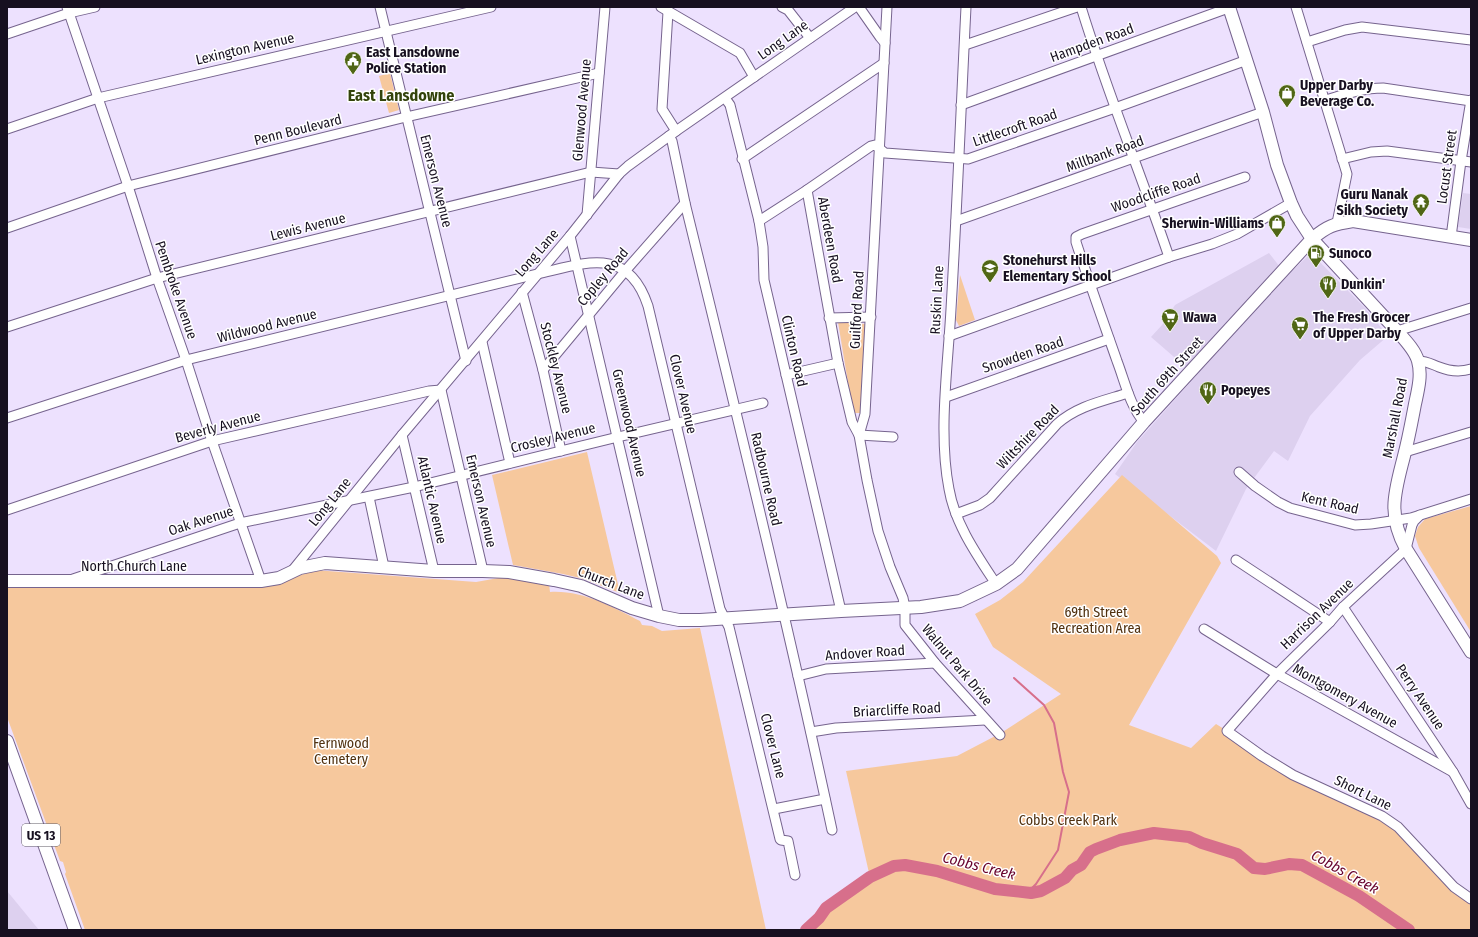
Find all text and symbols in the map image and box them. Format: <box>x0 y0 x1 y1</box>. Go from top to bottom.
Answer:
street label: Long Lane <box>754 16 812 64</box>
street label: Hampden Road <box>1048 20 1136 66</box>
street label: Lexington Avenue <box>194 29 296 69</box>
place label: East Lansdowne Police Station <box>366 44 459 77</box>
public building icon: East Lansdowne Police Station <box>343 50 363 75</box>
street label: Glenwood Avenue <box>569 58 595 162</box>
place label: Upper Darby Beverage Co. <box>1300 77 1374 110</box>
shop icon: Upper Darby Beverage Co. <box>1277 83 1297 108</box>
district label: East Lansdowne <box>348 86 454 105</box>
street label: Littlecroft Road <box>970 106 1060 150</box>
street label: Penn Boulevard <box>252 111 344 149</box>
street label: Locust Street <box>1433 128 1461 205</box>
street label: Millbank Road <box>1064 132 1146 176</box>
street label: Emerson Avenue <box>416 133 456 229</box>
street label: Woodcliffe Road <box>1109 170 1203 216</box>
place label: Guru Nanak Sikh Society <box>1337 186 1409 219</box>
temple icon: Guru Nanak Sikh Society <box>1411 192 1431 217</box>
street label: Aberdeen Road <box>814 196 846 284</box>
street label: Lewis Avenue <box>269 209 347 245</box>
shop icon: Sherwin-Williams <box>1267 213 1287 238</box>
place label: Sherwin-Williams <box>1162 215 1264 232</box>
street label: Long Lane <box>512 226 562 280</box>
street label: Pembroke Avenue <box>151 239 201 341</box>
fuel station icon: Sunoco <box>1306 243 1326 268</box>
street label: Copley Road <box>574 244 632 310</box>
place label: Sunoco <box>1329 245 1372 262</box>
place label: Stonehurst Hills Elementary School <box>1003 252 1112 285</box>
school or university icon: Stonehurst Hills Elementary School <box>980 258 1000 283</box>
street label: Ruskin Lane <box>927 265 947 335</box>
street label: Guilford Road <box>846 270 868 350</box>
restaurant icon: Dunkin' <box>1318 274 1338 299</box>
place label: Dunkin' <box>1341 276 1385 293</box>
street label: Wildwood Avenue <box>216 305 319 347</box>
supermarket icon: Wawa <box>1160 307 1180 332</box>
place label: Wawa <box>1183 309 1217 326</box>
place label: The Fresh Grocer of Upper Darby <box>1313 309 1410 342</box>
street label: Clinton Road <box>778 314 810 388</box>
supermarket icon: The Fresh Grocer of Upper Darby <box>1290 315 1310 340</box>
street label: Stockley Avenue <box>536 321 576 415</box>
street label: Snowden Road <box>980 333 1066 377</box>
street label: South 69th Street <box>1127 333 1207 419</box>
street label: Clover Avenue <box>666 353 700 436</box>
street label: Greenwood Avenue <box>608 367 650 479</box>
street label: Marshall Road <box>1379 376 1411 460</box>
restaurant icon: Popeyes <box>1198 380 1218 405</box>
place label: Popeyes <box>1221 382 1270 399</box>
street label: Wiltshire Road <box>993 401 1063 473</box>
street label: Beverly Avenue <box>173 407 263 447</box>
street label: Crosley Avenue <box>509 419 597 457</box>
street label: Radbourne Road <box>747 431 785 527</box>
street label: Emerson Avenue <box>462 453 500 549</box>
street label: Atlantic Avenue <box>414 455 450 545</box>
street label: Long Lane <box>305 474 355 530</box>
street label: Kent Road <box>1300 488 1360 518</box>
street label: Oak Avenue <box>166 502 236 539</box>
street label: North Church Lane <box>81 558 187 575</box>
street label: Church Lane <box>575 563 647 604</box>
street label: Harrison Avenue <box>1277 575 1357 653</box>
park label: 69th Street Recreation Area <box>1051 604 1141 637</box>
street label: Walnut Park Drive <box>918 621 996 709</box>
street label: Andover Road <box>825 642 905 664</box>
street label: Montgomery Avenue <box>1290 660 1400 732</box>
street label: Perry Avenue <box>1392 661 1448 733</box>
street label: Briarcliffe Road <box>852 699 942 721</box>
street label: Clover Lane <box>757 712 789 780</box>
park label: Fernwood Cemetery <box>313 735 369 768</box>
street label: Short Lane <box>1332 772 1395 814</box>
park label: Cobbs Creek Park <box>1019 812 1118 829</box>
road number: US 13 <box>22 824 60 846</box>
water label: Cobbs Creek <box>1308 846 1382 898</box>
water label: Cobbs Creek <box>941 848 1018 884</box>

